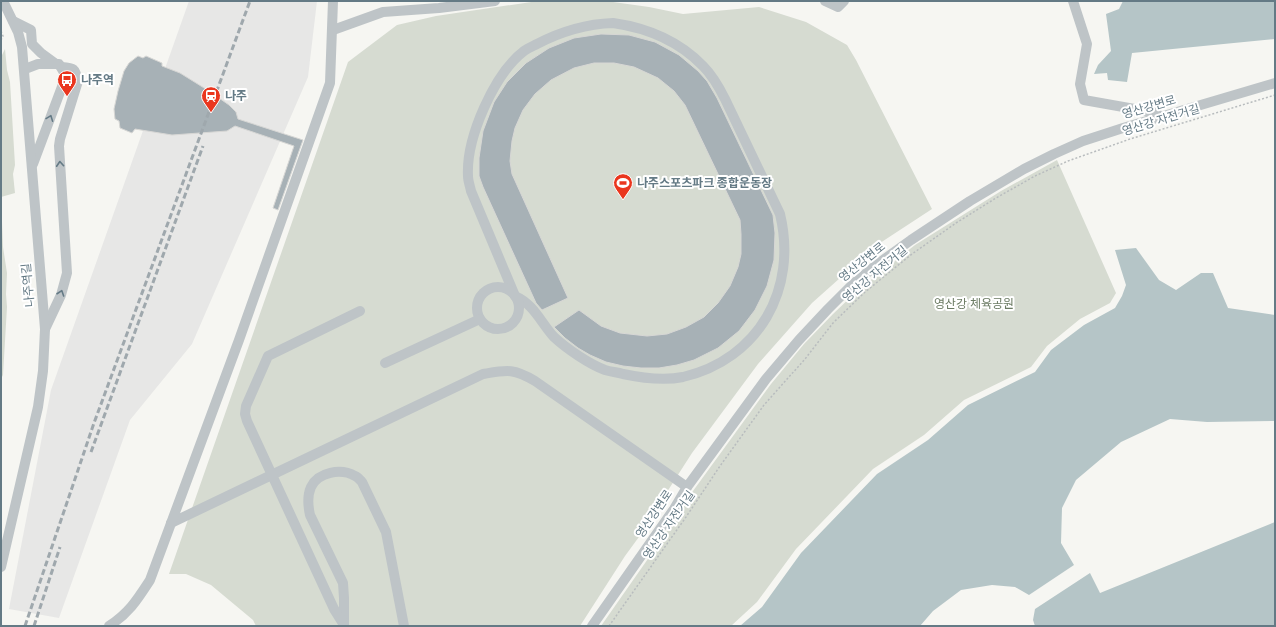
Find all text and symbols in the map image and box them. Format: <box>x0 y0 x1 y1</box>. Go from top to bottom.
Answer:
bus stop icon: 나주역 <box>56 69 78 97</box>
place label: 나주역 <box>81 73 114 87</box>
station icon: 나주 <box>200 85 222 113</box>
place label: 나주 <box>225 89 247 103</box>
street label: 영산강변로 <box>1121 93 1177 121</box>
street label: 영산강 자전거길 <box>1121 102 1201 138</box>
one-way arrow <box>46 115 54 122</box>
one-way arrow <box>55 161 64 167</box>
sports icon: 나주스포츠파크 종합운동장 <box>612 172 634 200</box>
place label: 나주스포츠파크 종합운동장 <box>637 176 772 190</box>
street label: 영산강변로 <box>836 239 888 285</box>
street label: 영산강 자전거길 <box>840 243 910 305</box>
street label: 나주역길 <box>19 262 37 308</box>
one-way arrow <box>56 290 64 297</box>
park label: 영산강 체육공원 <box>934 297 1014 311</box>
street label: 영산강변로 <box>633 487 675 541</box>
street label: 영산강 자전거길 <box>640 488 698 562</box>

